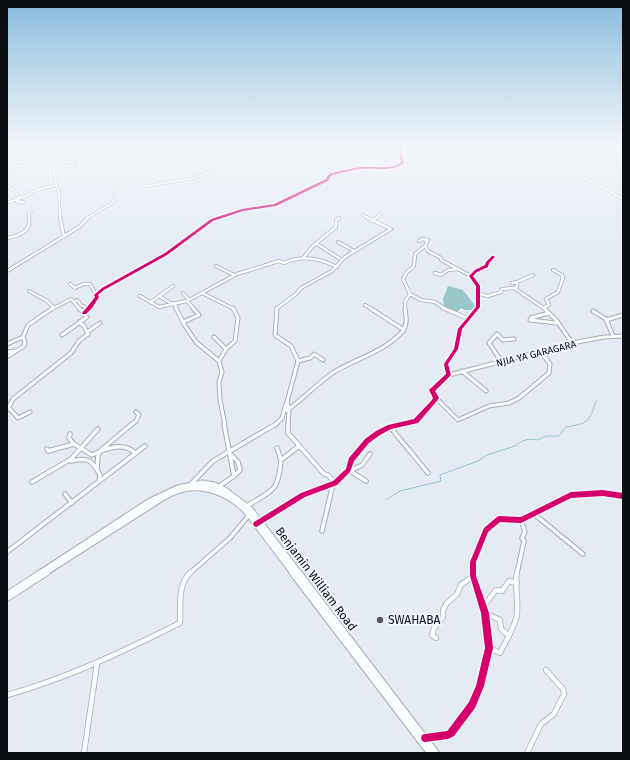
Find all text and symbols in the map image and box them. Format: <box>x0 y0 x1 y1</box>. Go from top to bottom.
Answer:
street label: NJIA YA GARAGARA <box>495 338 578 370</box>
street label: Benjamin William Road <box>272 524 360 634</box>
place label: SWAHABA <box>388 613 440 627</box>
marker: SWAHABA <box>375 615 385 625</box>

